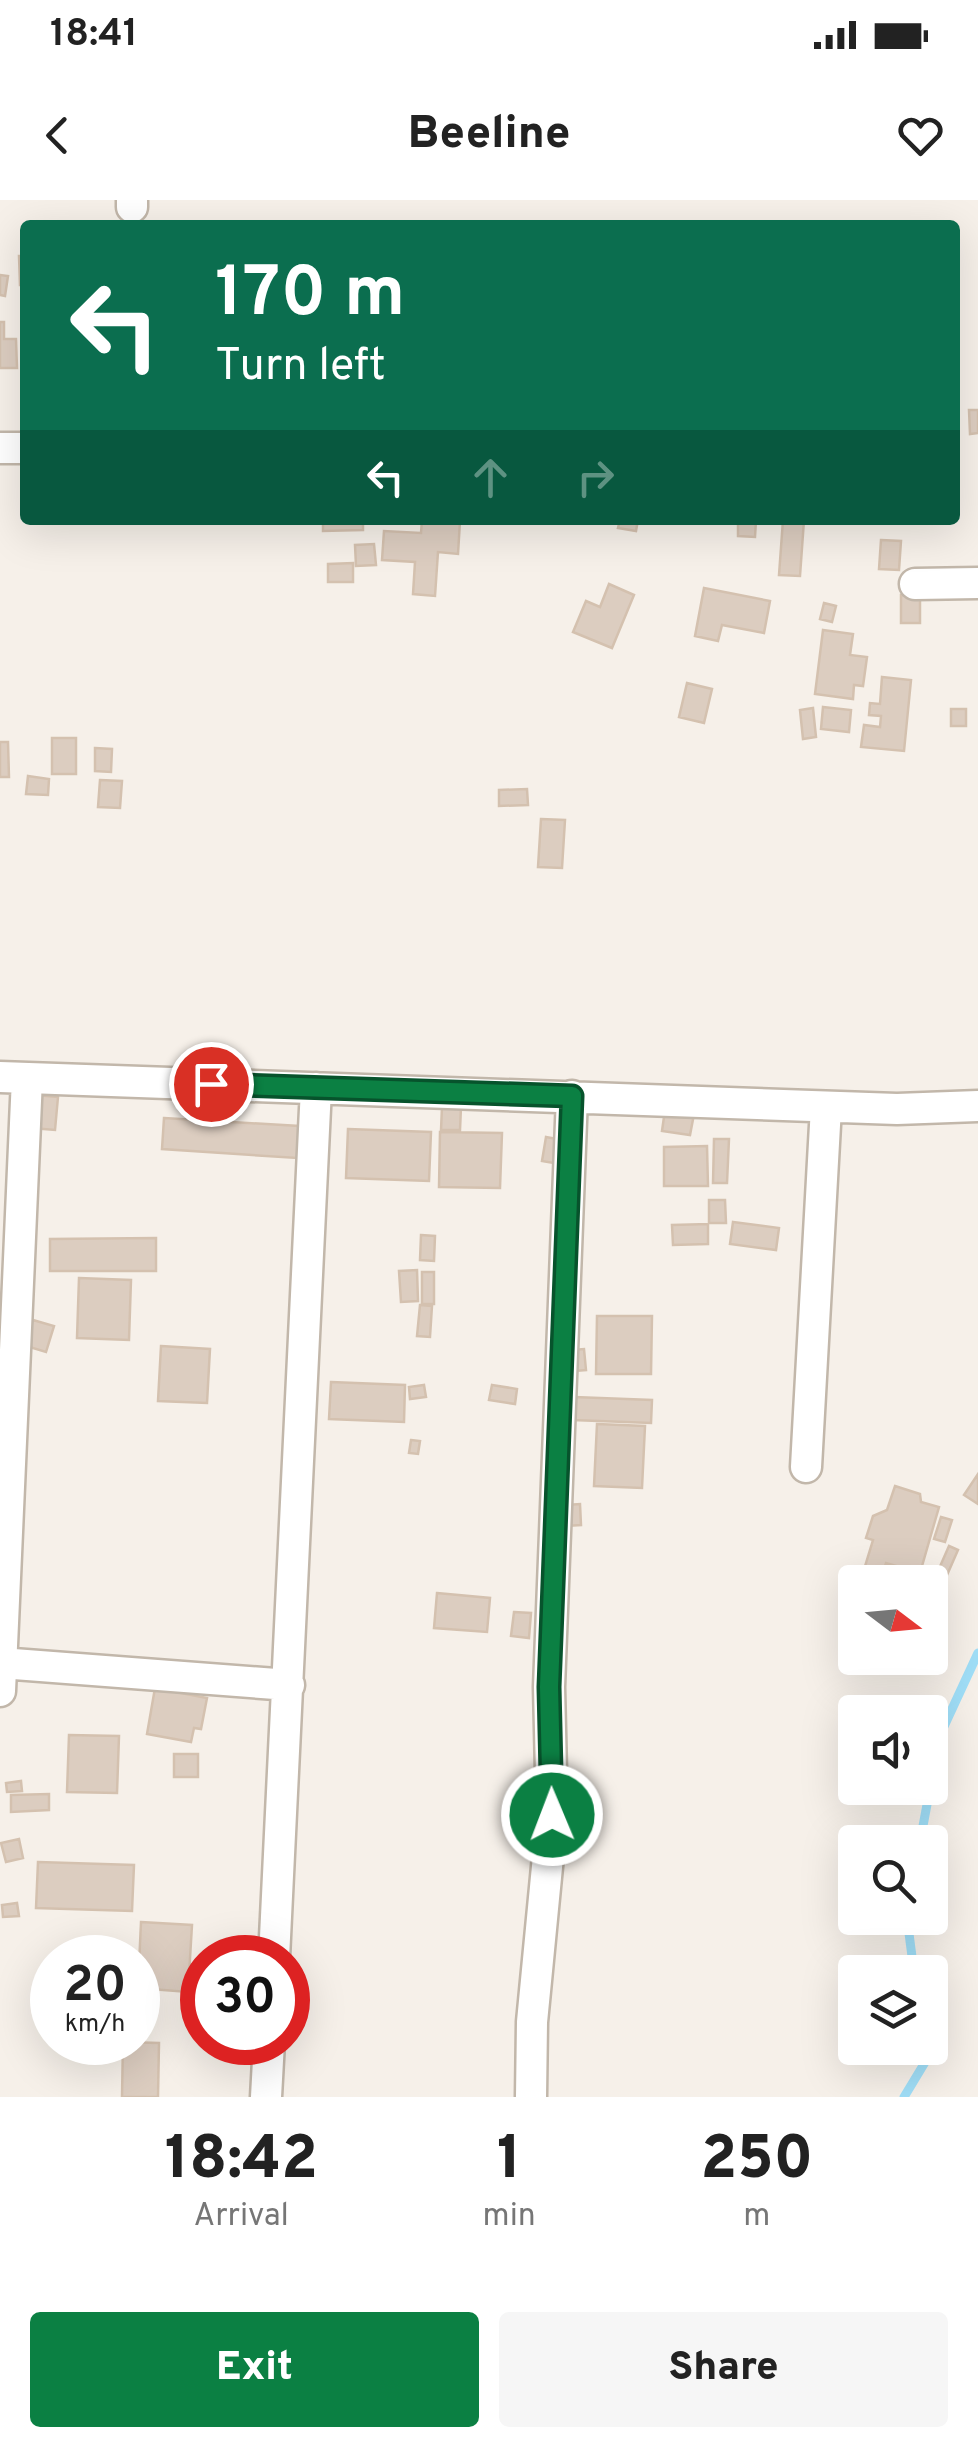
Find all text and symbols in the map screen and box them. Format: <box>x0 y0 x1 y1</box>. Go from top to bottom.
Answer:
text: 18:41 <box>50 11 138 60</box>
text: Beeline <box>408 107 570 164</box>
icon: back <box>30 108 85 163</box>
icon: heart <box>893 108 948 163</box>
text: 170 m <box>215 252 405 341</box>
icon: left <box>50 260 180 390</box>
text: Turn left <box>215 339 386 396</box>
icon: left <box>358 450 413 505</box>
icon: ahead <box>463 450 518 505</box>
icon: right <box>568 450 623 505</box>
pin <box>169 1042 254 1127</box>
icon: arrive <box>184 1057 239 1112</box>
north arrow <box>838 1565 948 1675</box>
map controls <box>838 1565 948 2065</box>
button: sound <box>838 1695 948 1805</box>
position arrow <box>500 1763 604 1867</box>
button: search <box>838 1825 948 1935</box>
speed limit sign: 30 <box>180 1935 310 2065</box>
button: layers <box>838 1955 948 2065</box>
text: 20 <box>63 1956 127 2019</box>
text: km/h <box>65 2009 125 2041</box>
text: 18:42 <box>165 2124 318 2200</box>
text: 1 <box>497 2124 521 2200</box>
text: 250 <box>701 2124 813 2200</box>
text: Arrival <box>194 2197 289 2237</box>
text: min <box>483 2197 536 2237</box>
text: m <box>743 2197 770 2237</box>
button: Exit <box>30 2312 479 2427</box>
button: Share <box>499 2312 948 2427</box>

